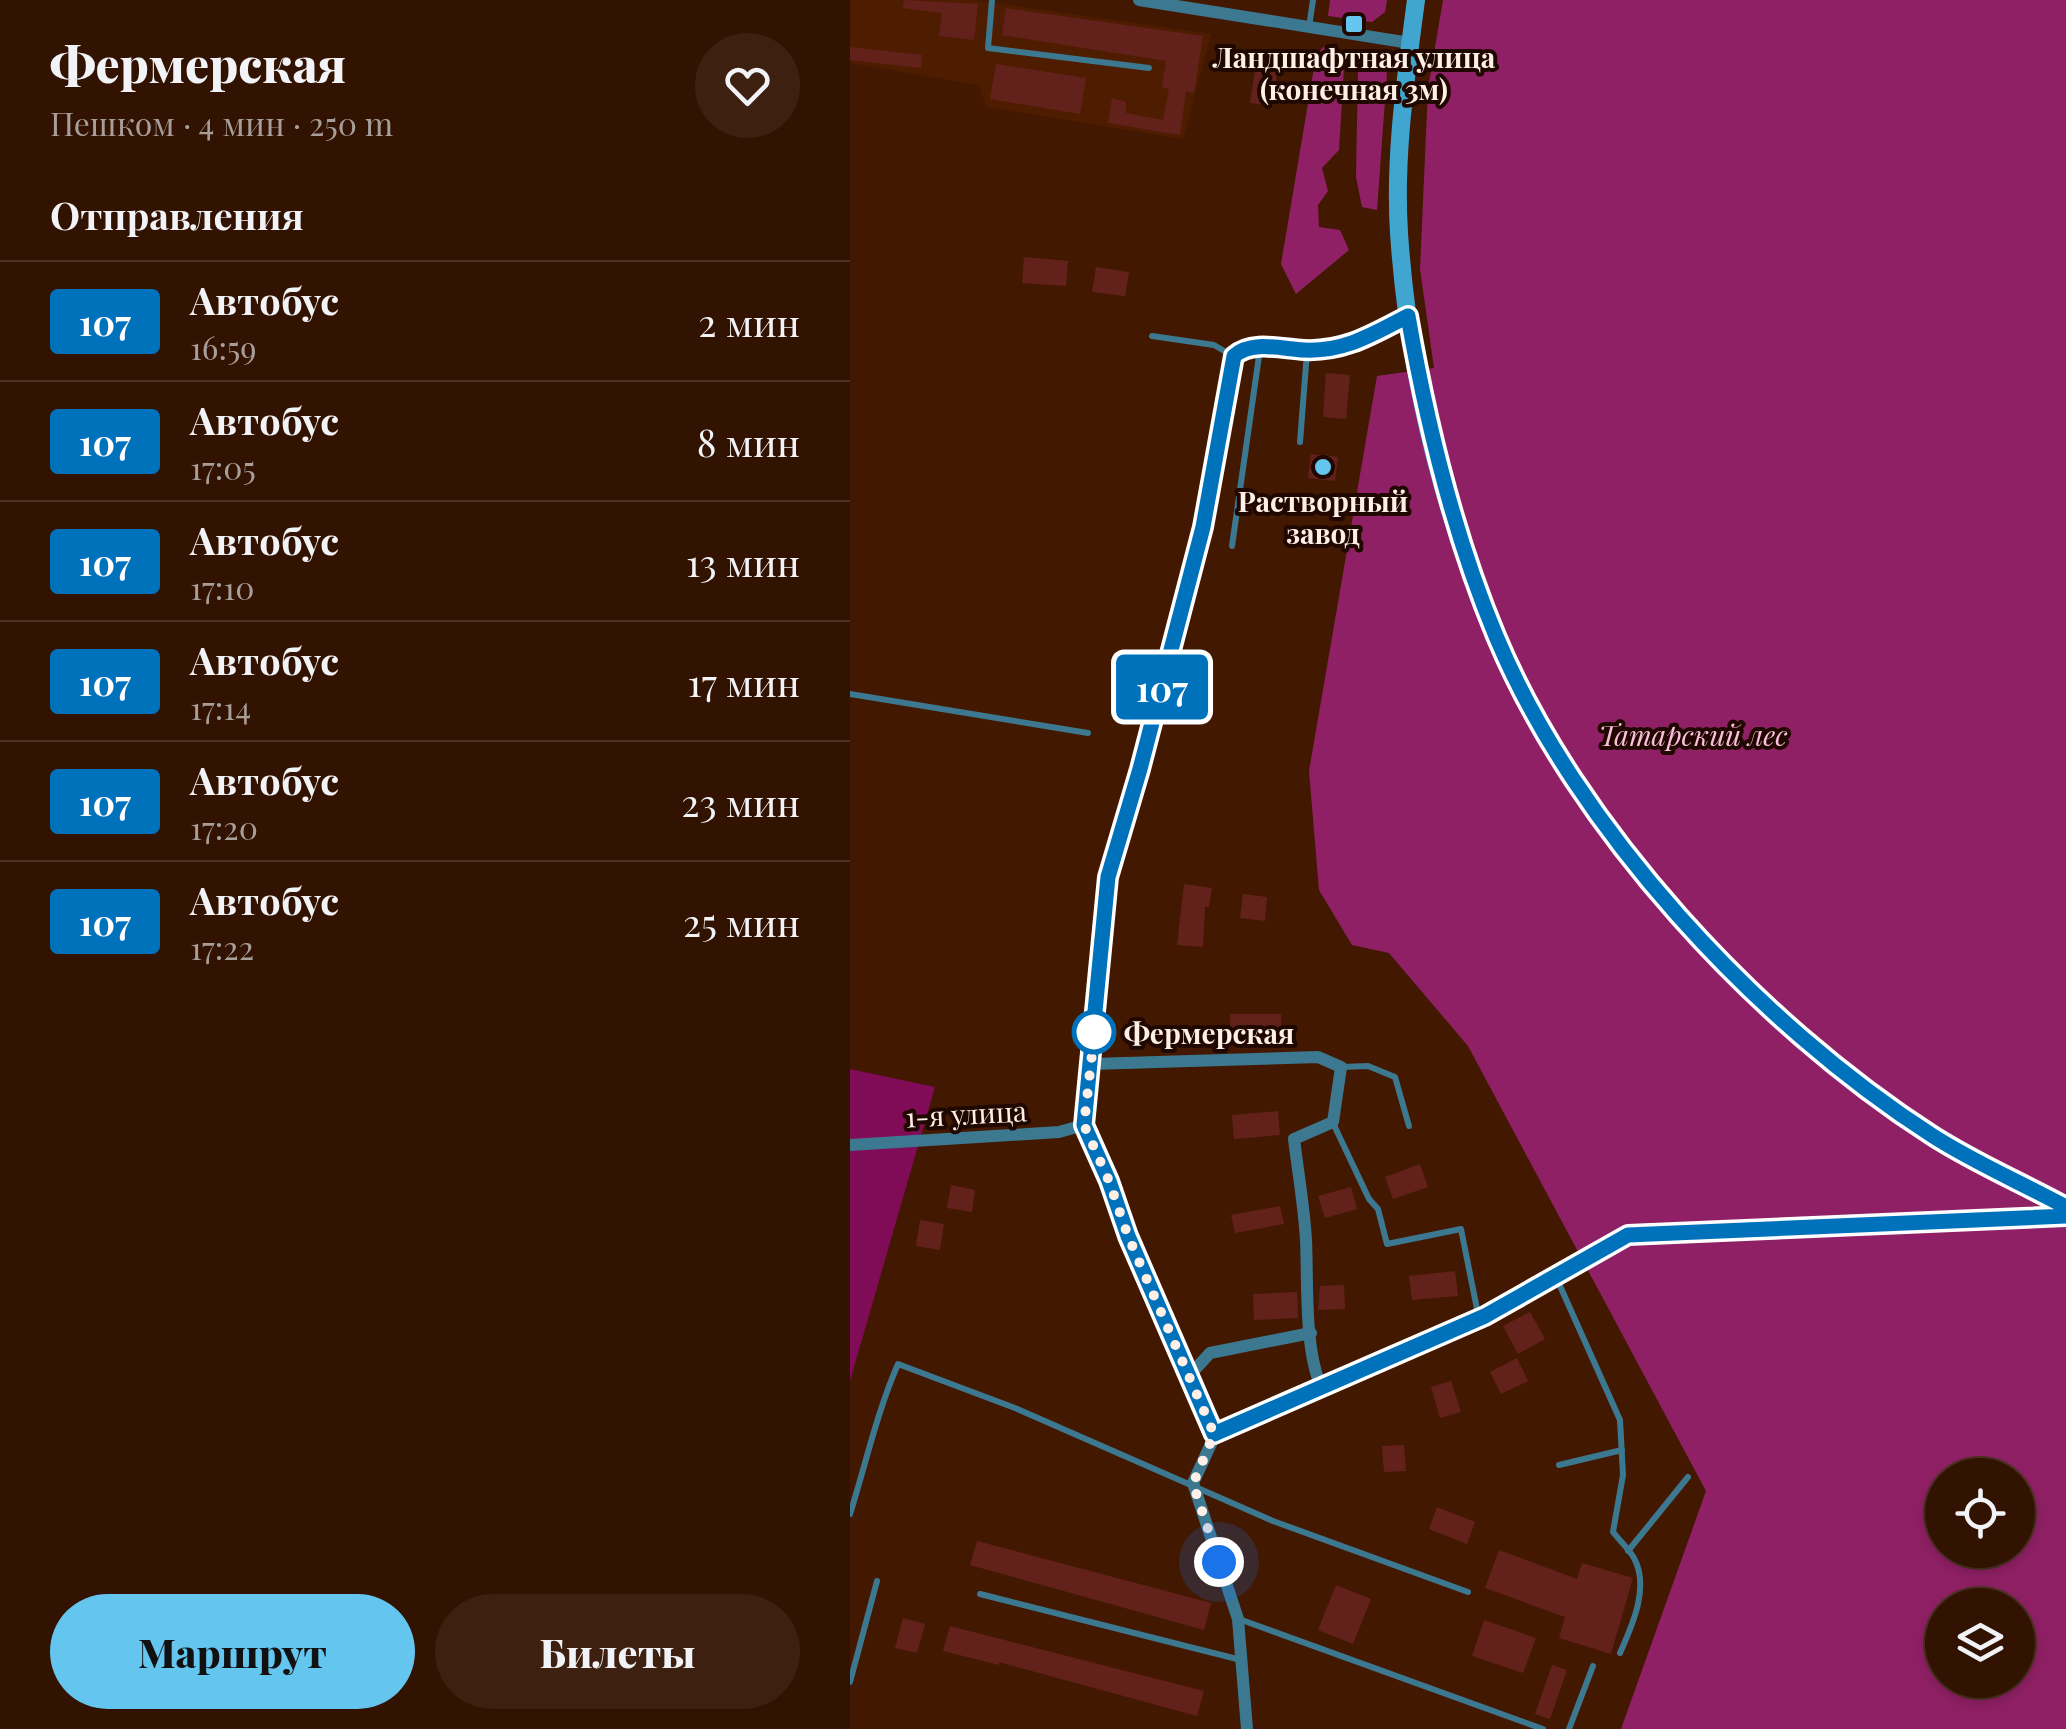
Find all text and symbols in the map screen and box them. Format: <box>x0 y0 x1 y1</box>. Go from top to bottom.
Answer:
marker: Ландшафтная улица (конечная 3м) <box>1343 13 1365 35</box>
text: Фермерская <box>50 31 346 95</box>
button: heart <box>695 33 800 138</box>
place label: Ландшафтная улица (конечная 3м) <box>1212 38 1496 107</box>
text: Пешком · 4 мин · 250 m <box>50 101 393 144</box>
text: Отправления <box>50 189 304 240</box>
text: Автобус <box>190 274 339 325</box>
text: 2 мин <box>698 296 800 347</box>
text: 107 <box>79 298 131 345</box>
text: 16:59 <box>190 325 256 368</box>
text: Автобус <box>190 394 339 445</box>
text: 8 мин <box>697 416 800 467</box>
text: 107 <box>79 418 131 465</box>
text: 17:05 <box>190 445 256 488</box>
marker: Растворный завод <box>1312 456 1334 478</box>
place label: Растворный завод <box>1238 482 1408 551</box>
text: Автобус <box>190 514 339 565</box>
text: 13 мин <box>686 536 800 587</box>
text: 107 <box>79 538 131 585</box>
text: 17:10 <box>190 565 254 608</box>
text: Автобус <box>190 634 339 685</box>
line badge: 107 <box>1104 654 1220 720</box>
text: 17 мин <box>687 656 800 707</box>
text: 107 <box>79 658 131 705</box>
text: 107 <box>1136 664 1188 711</box>
text: 17:14 <box>190 685 251 728</box>
park label: Татарский лес <box>1599 716 1787 753</box>
text: Автобус <box>190 754 339 805</box>
text: 23 мин <box>681 776 800 827</box>
text: 107 <box>79 778 131 825</box>
text: 17:20 <box>190 805 258 848</box>
text: Автобус <box>190 874 339 925</box>
text: 25 мин <box>683 896 800 947</box>
text: 107 <box>79 898 131 945</box>
text: 17:22 <box>190 925 254 968</box>
marker: Фермерская <box>1073 1011 1115 1053</box>
place label: Фермерская <box>1124 1014 1294 1051</box>
street label: 1-я улица <box>904 1091 1028 1135</box>
map controls <box>1925 1458 2035 1698</box>
button: locate <box>1925 1458 2035 1568</box>
your location <box>1194 1537 1244 1587</box>
button: layers <box>1925 1588 2035 1698</box>
button: Маршрут <box>50 1594 415 1709</box>
button: Билеты <box>435 1594 800 1709</box>

